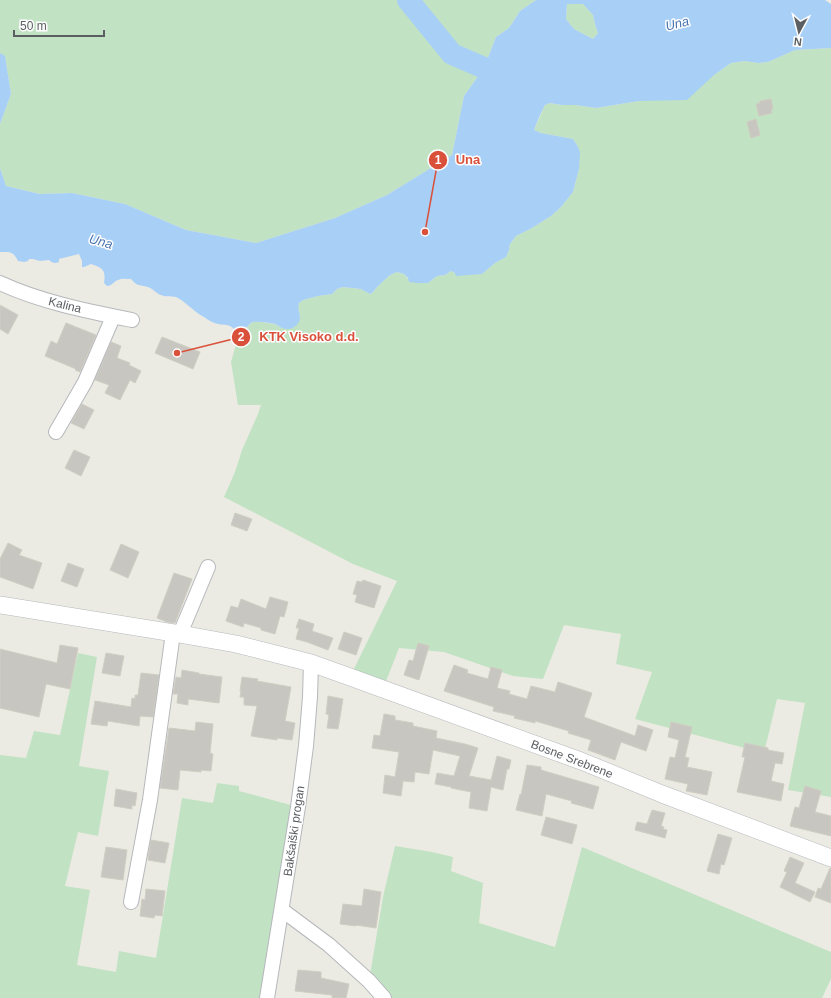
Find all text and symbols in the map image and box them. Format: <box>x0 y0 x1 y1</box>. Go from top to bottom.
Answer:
scale bar <box>14 12 104 38</box>
north arrow <box>779 12 819 52</box>
water label: Una <box>664 13 691 34</box>
text: 50 m <box>20 19 47 33</box>
text: N <box>793 35 802 48</box>
callout: Una <box>428 147 488 172</box>
text: Una <box>456 152 481 167</box>
text: 1 <box>435 153 442 167</box>
water label: Una <box>87 231 114 252</box>
street label: Kalina <box>47 294 83 316</box>
callout: KTK Visoko d.d. <box>231 324 367 349</box>
text: KTK Visoko d.d. <box>259 329 359 344</box>
text: 2 <box>238 330 245 344</box>
street label: Bosne Srebrene <box>529 737 615 781</box>
street label: Bakšaiški progan <box>281 785 307 877</box>

